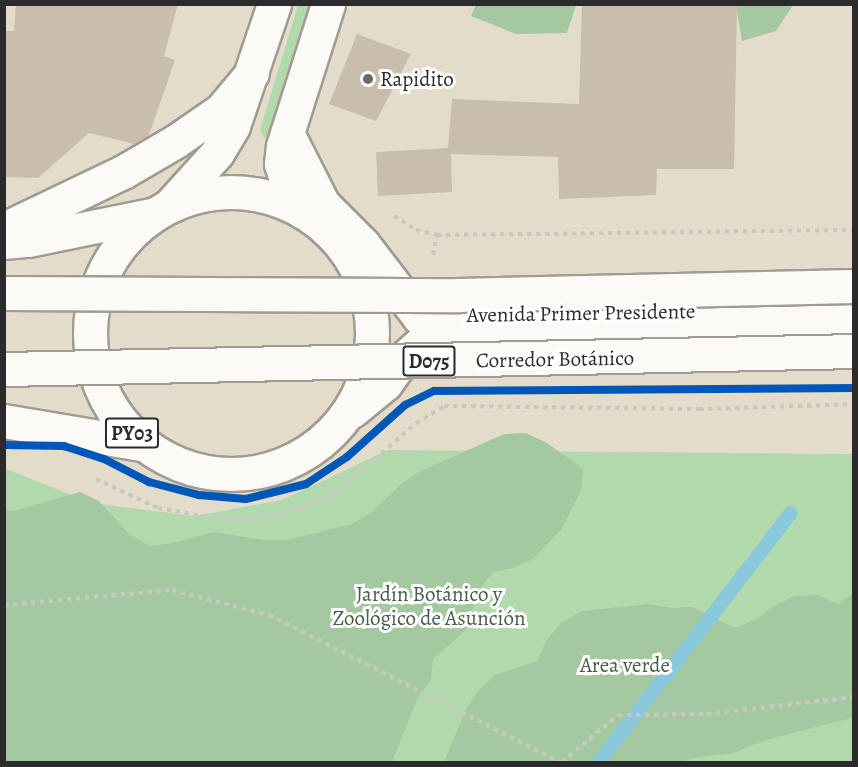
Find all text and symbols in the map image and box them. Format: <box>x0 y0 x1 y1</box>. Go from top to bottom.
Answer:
place label: Rapidito <box>380 66 454 92</box>
marker: Rapidito <box>361 72 375 86</box>
street label: Avenida Primer Presidente <box>466 298 696 328</box>
road number: D075 <box>402 344 456 378</box>
street label: Corredor Botánico <box>476 345 634 373</box>
road number: PY03 <box>104 416 160 450</box>
park label: Jardín Botánico y Zoológico de Asunción <box>333 581 525 631</box>
park label: Area verde <box>580 652 670 678</box>

